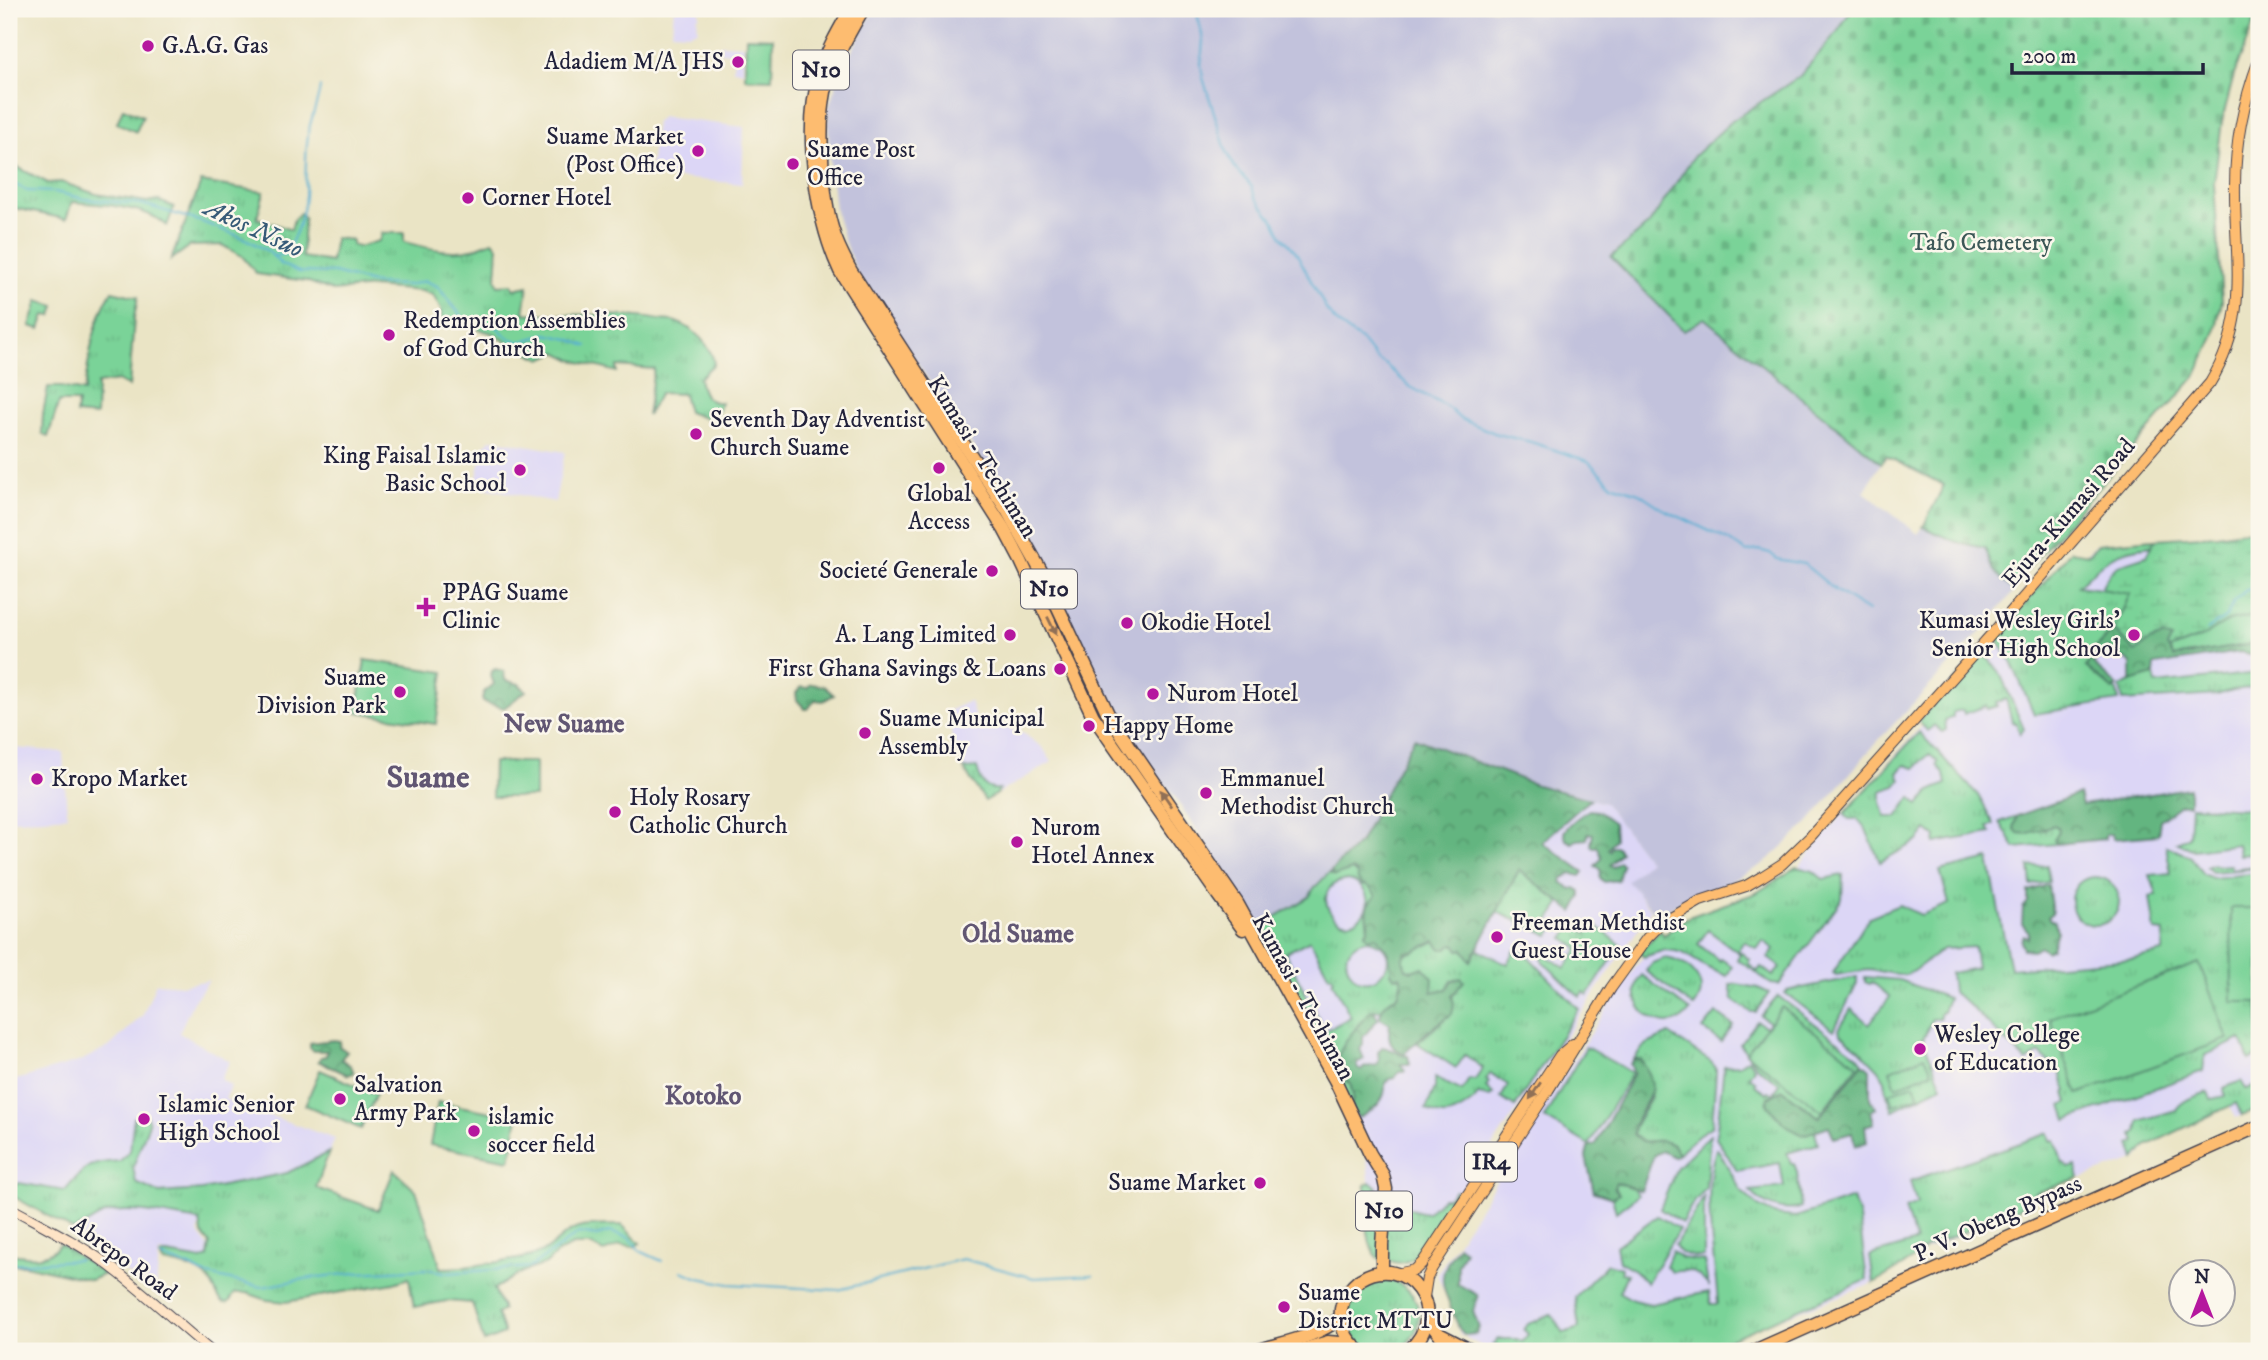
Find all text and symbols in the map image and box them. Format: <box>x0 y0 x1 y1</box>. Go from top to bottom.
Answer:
place label: G.A.G. Gas <box>162 31 268 61</box>
scale bar <box>2012 32 2203 76</box>
marker: G.A.G. Gas <box>140 38 156 54</box>
text: 200 m <box>2023 44 2076 70</box>
place label: Adadiem M/A JHS <box>544 47 724 77</box>
road number: N10 <box>793 50 849 90</box>
marker: Adadiem M/A JHS <box>730 54 746 70</box>
place label: Suame Market (Post Office) <box>546 122 684 180</box>
place label: Suame Post Office <box>807 135 916 193</box>
marker: Suame Market (Post Office) <box>690 143 706 159</box>
marker: Suame Post Office <box>785 156 801 172</box>
place label: Corner Hotel <box>482 183 612 213</box>
marker: Corner Hotel <box>460 190 476 206</box>
water label: Akos Nsuo <box>197 191 309 266</box>
park label: Tafo Cemetery <box>1910 228 2053 258</box>
place label: Redemption Assemblies of God Church <box>403 306 626 364</box>
marker: Redemption Assemblies of God Church <box>381 327 397 343</box>
street label: Kumasi - Techiman <box>920 370 1044 544</box>
place label: Seventh Day Adventist Church Suame <box>710 405 925 463</box>
marker: Seventh Day Adventist Church Suame <box>688 426 704 442</box>
street label: Ejura-Kumasi Road <box>1996 432 2142 594</box>
place label: King Faisal Islamic Basic School <box>323 441 507 499</box>
marker: Global Access <box>931 460 947 476</box>
marker: King Faisal Islamic Basic School <box>512 462 528 478</box>
place label: Global Access <box>907 479 972 537</box>
place label: Societé Generale <box>819 556 978 586</box>
marker: Societé Generale <box>984 563 1000 579</box>
road number: N10 <box>1021 569 1077 608</box>
place label: PPAG Suame Clinic <box>442 578 569 636</box>
marker: PPAG Suame Clinic <box>416 597 436 617</box>
place label: Kumasi Wesley Girls' Senior High School <box>1919 606 2121 664</box>
place label: Okodie Hotel <box>1141 608 1272 638</box>
marker: Okodie Hotel <box>1119 615 1135 631</box>
one-way arrow <box>1046 616 1057 636</box>
place label: A. Lang Limited <box>835 620 996 650</box>
marker: A. Lang Limited <box>1002 627 1018 643</box>
marker: Kumasi Wesley Girls' Senior High School <box>2126 627 2142 643</box>
place label: First Ghana Savings & Loans <box>768 654 1046 684</box>
marker: First Ghana Savings & Loans <box>1052 661 1068 677</box>
place label: Suame Division Park <box>257 663 386 721</box>
place label: Nurom Hotel <box>1167 679 1299 709</box>
marker: Suame Division Park <box>392 684 408 700</box>
marker: Nurom Hotel <box>1145 686 1161 702</box>
place label: Suame Municipal Assembly <box>879 704 1045 762</box>
district label: New Suame <box>503 708 625 741</box>
place label: Happy Home <box>1103 711 1233 741</box>
marker: Happy Home <box>1081 718 1097 734</box>
marker: Suame Municipal Assembly <box>857 725 873 741</box>
district label: Suame <box>386 758 470 798</box>
place label: Kropo Market <box>51 764 188 794</box>
place label: Emmanuel Methodist Church <box>1220 764 1395 822</box>
marker: Kropo Market <box>29 771 45 787</box>
place label: Holy Rosary Catholic Church <box>629 783 788 841</box>
marker: Emmanuel Methodist Church <box>1198 785 1214 801</box>
one-way arrow <box>1159 788 1172 808</box>
marker: Holy Rosary Catholic Church <box>607 804 623 820</box>
place label: Nurom Hotel Annex <box>1031 813 1155 871</box>
marker: Nurom Hotel Annex <box>1009 834 1025 850</box>
street label: Kumasi - Techiman <box>1245 908 1361 1086</box>
place label: Freeman Methdist Guest House <box>1511 908 1685 966</box>
district label: Old Suame <box>962 918 1074 951</box>
marker: Freeman Methdist Guest House <box>1489 929 1505 945</box>
place label: Wesley College of Education <box>1933 1020 2080 1078</box>
marker: Wesley College of Education <box>1912 1041 1928 1057</box>
place label: Salvation Army Park <box>354 1070 458 1128</box>
district label: Kotoko <box>665 1080 742 1113</box>
one-way arrow <box>1529 1081 1542 1101</box>
place label: Islamic Senior High School <box>158 1090 295 1148</box>
marker: Salvation Army Park <box>332 1091 348 1107</box>
place label: islamic soccer field <box>488 1102 595 1160</box>
marker: Islamic Senior High School <box>136 1111 152 1127</box>
marker: islamic soccer field <box>466 1123 482 1139</box>
road number: IR4 <box>1465 1142 1517 1182</box>
place label: Suame Market <box>1108 1168 1246 1198</box>
street label: P. V. Obeng Bypass <box>1909 1169 2087 1269</box>
marker: Suame Market <box>1252 1175 1268 1191</box>
road number: N10 <box>1356 1192 1412 1230</box>
street label: Abrepo Road <box>65 1210 183 1308</box>
north arrow <box>2166 1258 2236 1328</box>
text: N <box>2194 1266 2210 1289</box>
place label: Suame District MTTU <box>1298 1278 1453 1336</box>
marker: Suame District MTTU <box>1276 1299 1292 1315</box>

